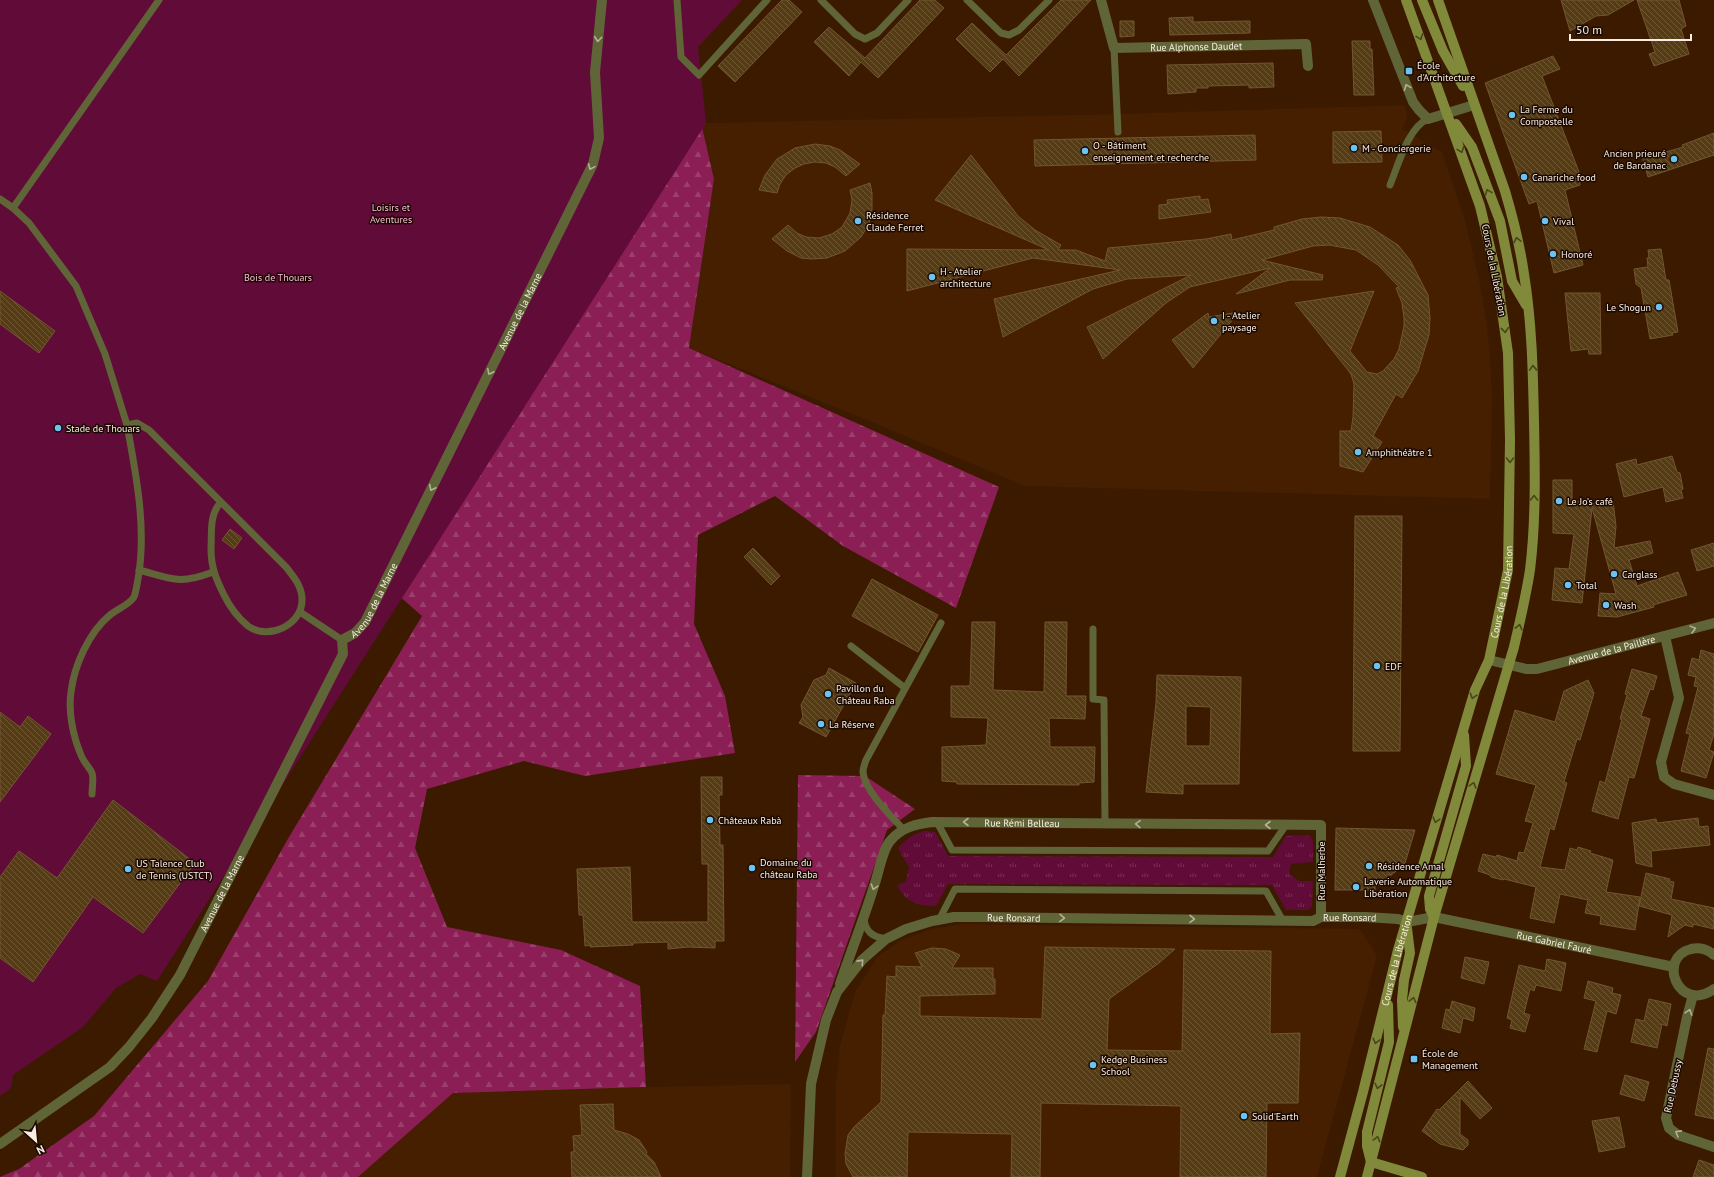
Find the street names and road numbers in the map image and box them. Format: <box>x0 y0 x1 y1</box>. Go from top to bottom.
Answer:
street label: Rue Alphonse Daudet <box>1150 39 1243 54</box>
street label: Cours de la Libération <box>1479 223 1509 317</box>
street label: Avenue de la Marne <box>495 271 544 352</box>
street label: Cours de la Libération <box>1487 546 1515 639</box>
street label: Avenue de la Marne <box>348 561 400 641</box>
street label: Avenue de la Paillère <box>1566 632 1657 667</box>
street label: Rue Rémi Belleau <box>984 816 1060 829</box>
street label: Rue Malherbe <box>1315 841 1328 901</box>
street label: Avenue de la Marne <box>197 852 247 934</box>
street label: Rue Ronsard <box>987 911 1040 924</box>
street label: Rue Ronsard <box>1323 911 1377 924</box>
street label: Cours de la Libération <box>1378 913 1415 1007</box>
street label: Rue Gabriel Fauré <box>1515 928 1593 956</box>
street label: Rue Debussy <box>1661 1058 1685 1114</box>

